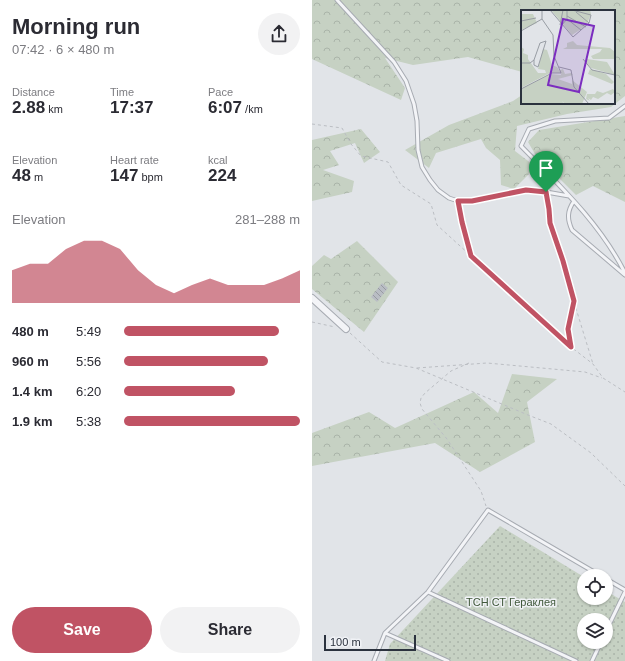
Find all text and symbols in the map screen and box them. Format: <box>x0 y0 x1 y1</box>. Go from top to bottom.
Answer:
inset map <box>521 10 615 104</box>
button: share <box>258 13 300 55</box>
text: Morning run <box>12 14 140 39</box>
text: 07:42 · 6 × 480 m <box>12 42 114 57</box>
text: Distance <box>12 86 55 98</box>
text: Time <box>110 86 134 98</box>
text: Pace <box>208 86 233 98</box>
text: 2.88 <box>12 98 45 117</box>
text: 17:37 <box>110 98 153 117</box>
text: 6:07 <box>208 98 242 117</box>
text: km <box>45 103 63 115</box>
text: /km <box>242 103 263 115</box>
pin <box>529 151 563 192</box>
text: Elevation <box>12 154 57 166</box>
text: Heart rate <box>110 154 159 166</box>
text: kcal <box>208 154 228 166</box>
icon: arrive <box>535 157 557 179</box>
text: 48 <box>12 166 31 185</box>
text: 147 <box>110 166 138 185</box>
text: 224 <box>208 166 236 185</box>
text: m <box>31 171 43 183</box>
text: bpm <box>138 171 163 183</box>
text: Elevation <box>12 212 65 227</box>
text: 281–288 m <box>235 212 300 227</box>
text: 480 m <box>12 324 49 339</box>
text: 5:49 <box>76 324 101 339</box>
text: 960 m <box>12 354 49 369</box>
text: 5:56 <box>76 354 101 369</box>
text: 1.4 km <box>12 384 52 399</box>
text: 6:20 <box>76 384 101 399</box>
text: 1.9 km <box>12 414 52 429</box>
text: 5:38 <box>76 414 101 429</box>
map controls <box>577 569 613 649</box>
button: locate <box>577 569 613 605</box>
park label: ТСН СТ Гераклея <box>466 596 556 608</box>
button: Save <box>12 607 152 653</box>
button: Share <box>160 607 300 653</box>
button: layers <box>577 613 613 649</box>
scale bar <box>324 633 416 652</box>
text: 100 m <box>330 636 361 648</box>

